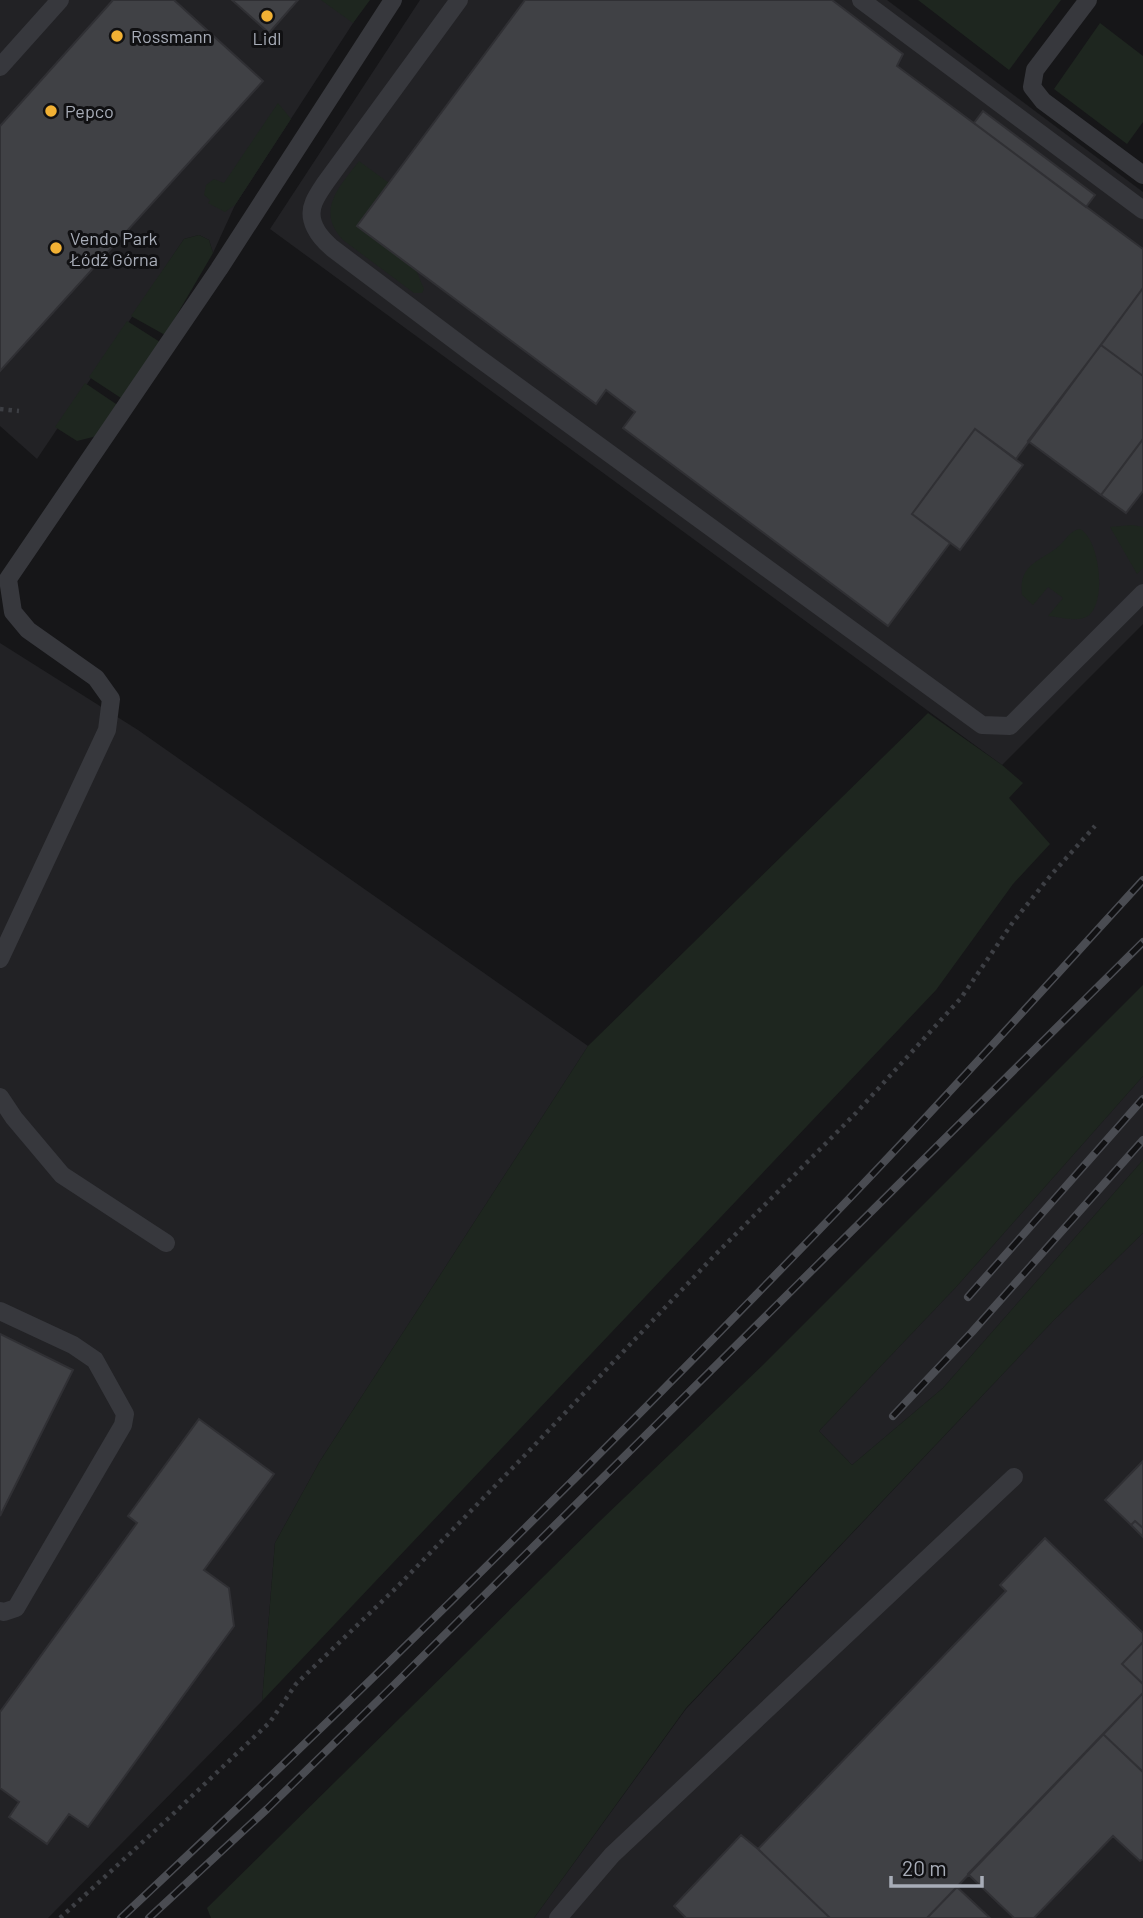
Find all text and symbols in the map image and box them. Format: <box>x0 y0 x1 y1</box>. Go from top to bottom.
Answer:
marker: Lidl <box>259 8 275 24</box>
place label: Rossmann <box>131 25 212 47</box>
place label: Lidl <box>253 27 281 49</box>
marker: Rossmann <box>109 28 125 44</box>
place label: Pepco <box>65 100 114 122</box>
marker: Pepco <box>43 103 59 119</box>
place label: Vendo Park Łódź Górna <box>69 227 158 270</box>
marker: Vendo Park Łódź Górna <box>48 240 64 256</box>
scale bar <box>891 1844 982 1888</box>
text: 20 m <box>902 1855 947 1880</box>

